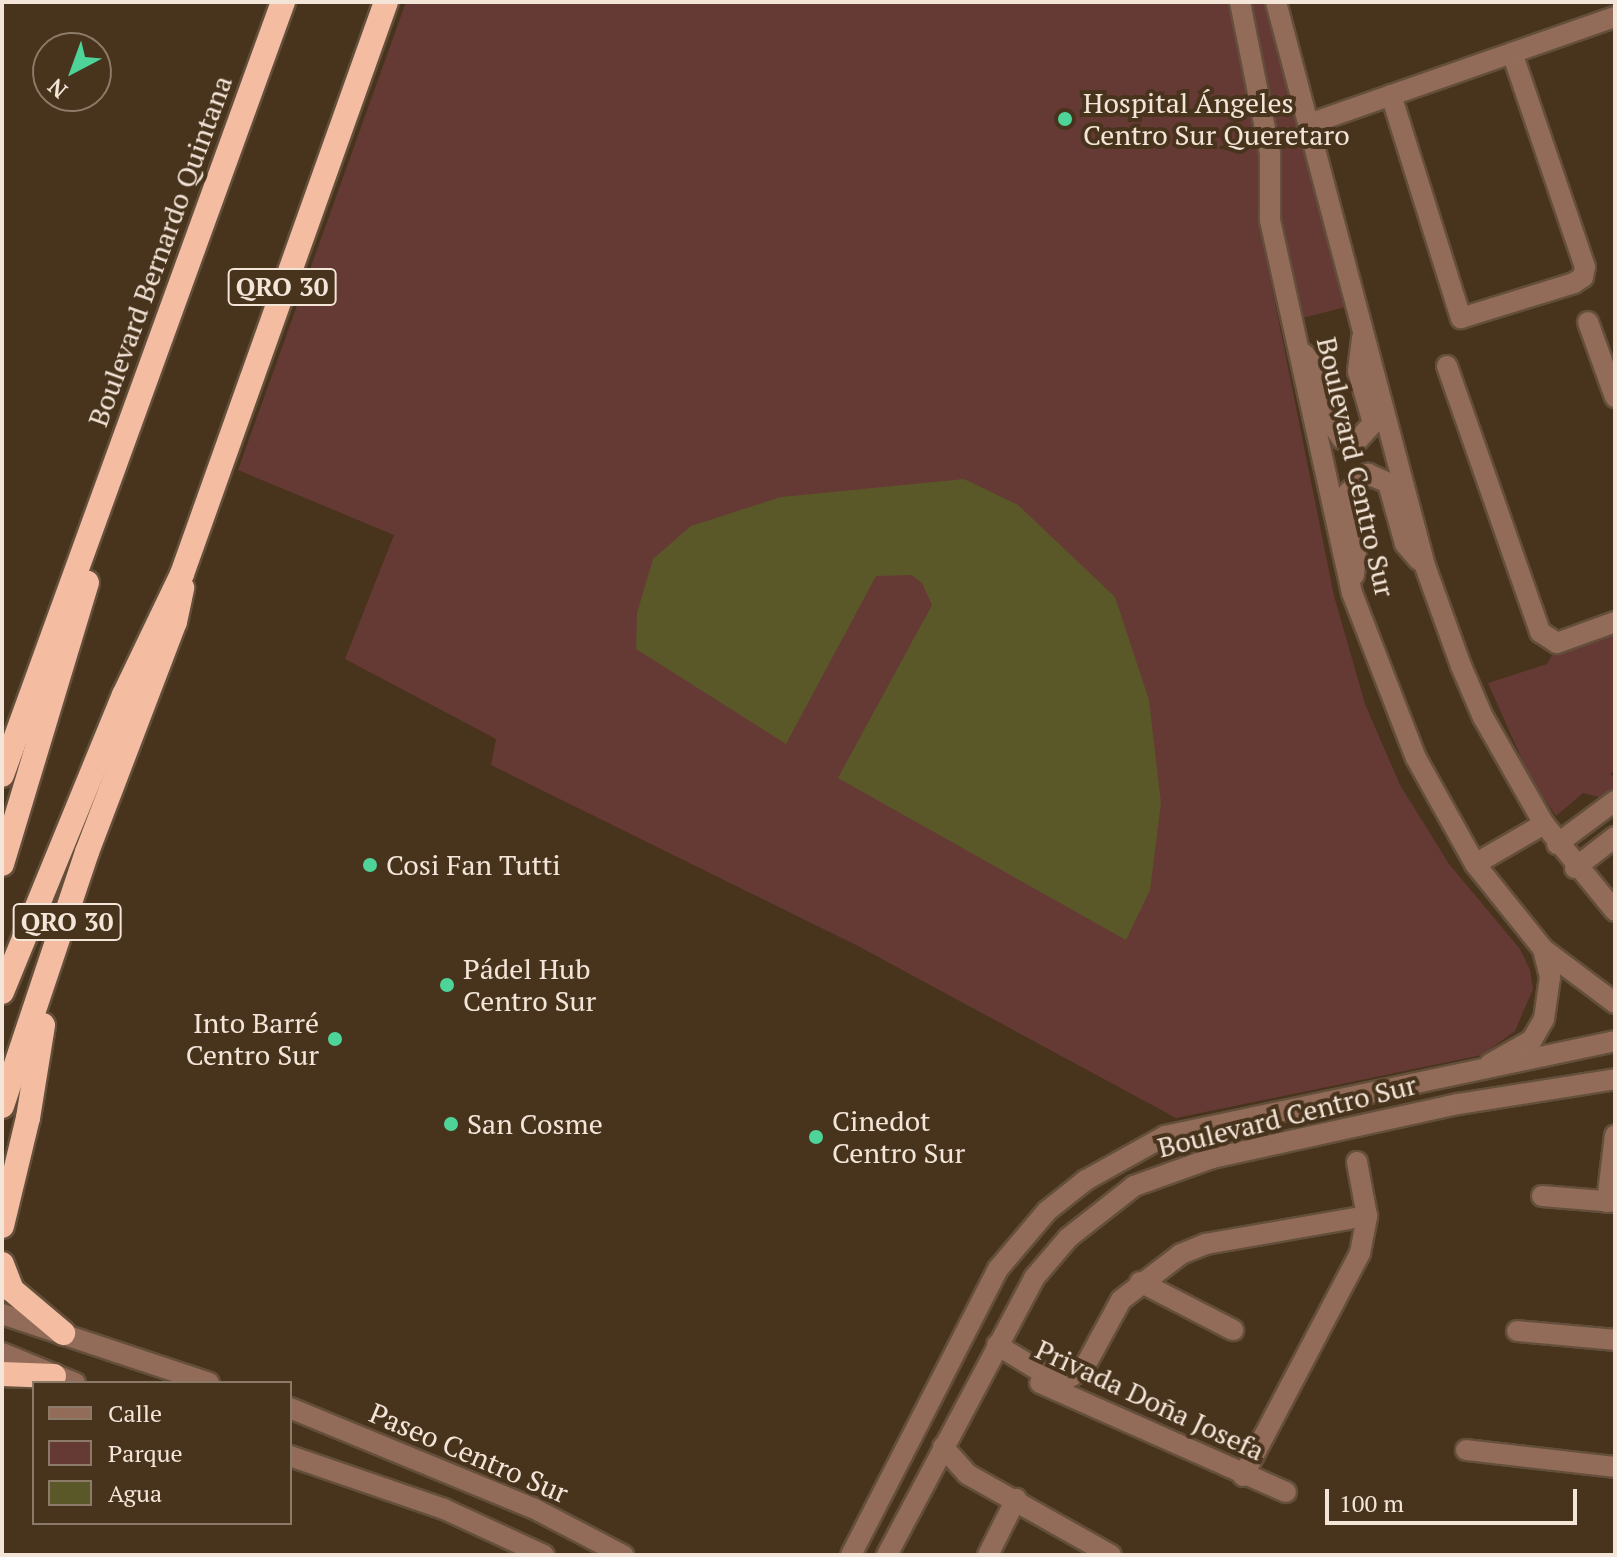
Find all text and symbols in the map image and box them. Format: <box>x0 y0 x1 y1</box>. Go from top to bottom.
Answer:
north arrow <box>32 32 112 112</box>
street label: Boulevard Bernardo Quintana <box>81 71 239 431</box>
text: N <box>41 73 73 105</box>
place label: Hospital Ángeles Centro Sur Queretaro <box>1083 86 1350 152</box>
marker: Hospital Ángeles Centro Sur Queretaro <box>1054 108 1076 130</box>
road number: QRO 30 <box>226 265 338 309</box>
street label: Boulevard Centro Sur <box>1310 334 1402 600</box>
place label: Cosi Fan Tutti <box>386 848 561 882</box>
marker: Cosi Fan Tutti <box>361 856 379 874</box>
road number: QRO 30 <box>11 900 123 944</box>
place label: Pádel Hub Centro Sur <box>463 952 596 1018</box>
marker: Pádel Hub Centro Sur <box>438 976 456 994</box>
place label: Into Barré Centro Sur <box>186 1006 319 1072</box>
marker: Into Barré Centro Sur <box>326 1030 344 1048</box>
street label: Boulevard Centro Sur <box>1154 1068 1420 1164</box>
place label: Cinedot Centro Sur <box>832 1104 965 1170</box>
place label: San Cosme <box>467 1107 603 1141</box>
marker: San Cosme <box>442 1115 460 1133</box>
marker: Cinedot Centro Sur <box>807 1128 825 1146</box>
street label: Privada Doña Josefa <box>1030 1332 1270 1468</box>
legend <box>32 1381 292 1525</box>
street label: Paseo Centro Sur <box>365 1396 573 1510</box>
text: Calle <box>108 1397 162 1429</box>
text: Parque <box>108 1437 183 1469</box>
scale bar <box>1329 1473 1581 1523</box>
text: Agua <box>108 1477 162 1509</box>
text: 100 m <box>1339 1487 1404 1519</box>

